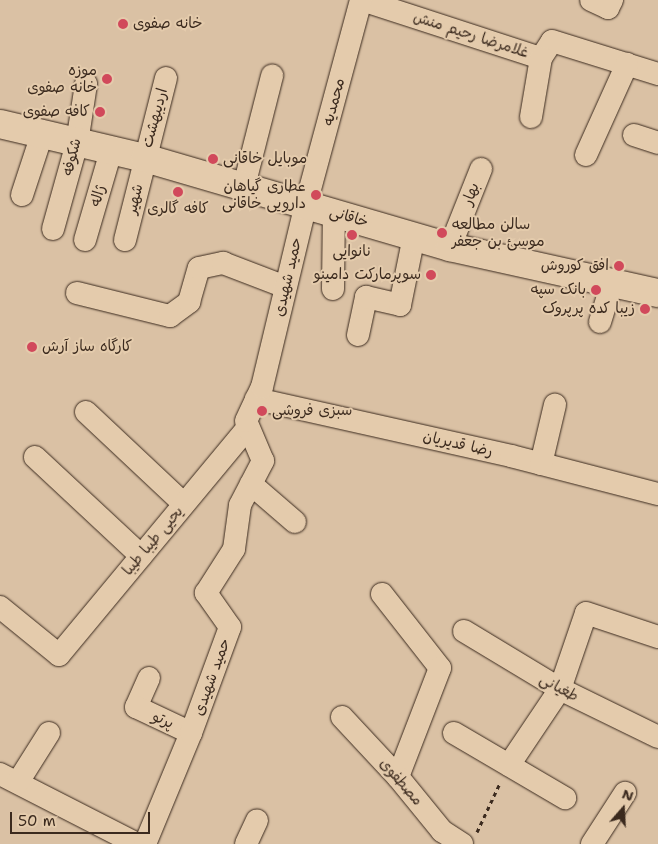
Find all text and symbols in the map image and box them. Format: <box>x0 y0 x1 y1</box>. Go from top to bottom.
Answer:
street label: غلامرضا رحیم منش <box>411 8 531 62</box>
place label: خانه صفوی <box>133 15 203 33</box>
marker: خانه صفوی <box>117 18 129 30</box>
place label: موزه خانه صفوی <box>27 61 97 96</box>
marker: موزه خانه صفوی <box>101 73 113 85</box>
street label: محمدیه <box>319 76 349 128</box>
street label: اردیبهشت <box>138 86 172 150</box>
place label: کافه صفوی <box>23 103 90 121</box>
marker: کافه صفوی <box>94 106 106 118</box>
street label: شکوفه <box>59 136 85 178</box>
place label: موبایل خاقانی <box>223 150 307 168</box>
marker: موبایل خاقانی <box>207 153 219 165</box>
place label: عطاری گیاهان دارویی خاقانی <box>222 177 306 212</box>
street label: بهار <box>459 180 483 208</box>
street label: شهیر <box>123 182 147 216</box>
street label: ژاله <box>86 183 110 209</box>
marker: کافه گالری <box>172 186 184 198</box>
marker: عطاری گیاهان دارویی خاقانی <box>310 189 322 201</box>
place label: کافه گالری <box>147 200 209 218</box>
street label: خاقانی <box>327 203 371 231</box>
place label: سالن مطالعه موسئ بن جعفر <box>452 215 545 250</box>
marker: سالن مطالعه موسئ بن جعفر <box>436 227 448 239</box>
marker: نانوایی <box>346 229 358 241</box>
street label: حمید شهیدی <box>270 236 306 318</box>
place label: نانوایی <box>333 243 371 261</box>
place label: افق کوروش <box>541 257 609 275</box>
marker: افق کوروش <box>613 260 625 272</box>
place label: سوپرمارکت دامینو <box>314 266 421 284</box>
marker: سوپرمارکت دامینو <box>425 269 437 281</box>
place label: بانک سپه <box>531 281 586 299</box>
marker: بانک سپه <box>590 284 602 296</box>
place label: زیبا کده پرپروک <box>542 300 635 318</box>
marker: زیبا کده پرپروک <box>639 303 651 315</box>
place label: کارگاه ساز آرش <box>42 338 132 356</box>
marker: کارگاه ساز آرش <box>26 341 38 353</box>
place label: سبزی فروشی <box>272 402 352 420</box>
marker: سبزی فروشی <box>256 405 268 417</box>
street label: رضا قدیریان <box>421 427 495 461</box>
street label: یحیی طیبا طیبا <box>119 503 187 579</box>
street label: حمید شهیدی <box>190 636 234 718</box>
street label: طغیانی <box>536 670 582 706</box>
street label: پرتو <box>149 707 177 733</box>
street label: مصطفوی <box>376 755 426 809</box>
north arrow <box>598 784 648 834</box>
text: N <box>620 785 636 805</box>
scale bar <box>12 802 152 834</box>
text: 50 m <box>18 811 56 831</box>

